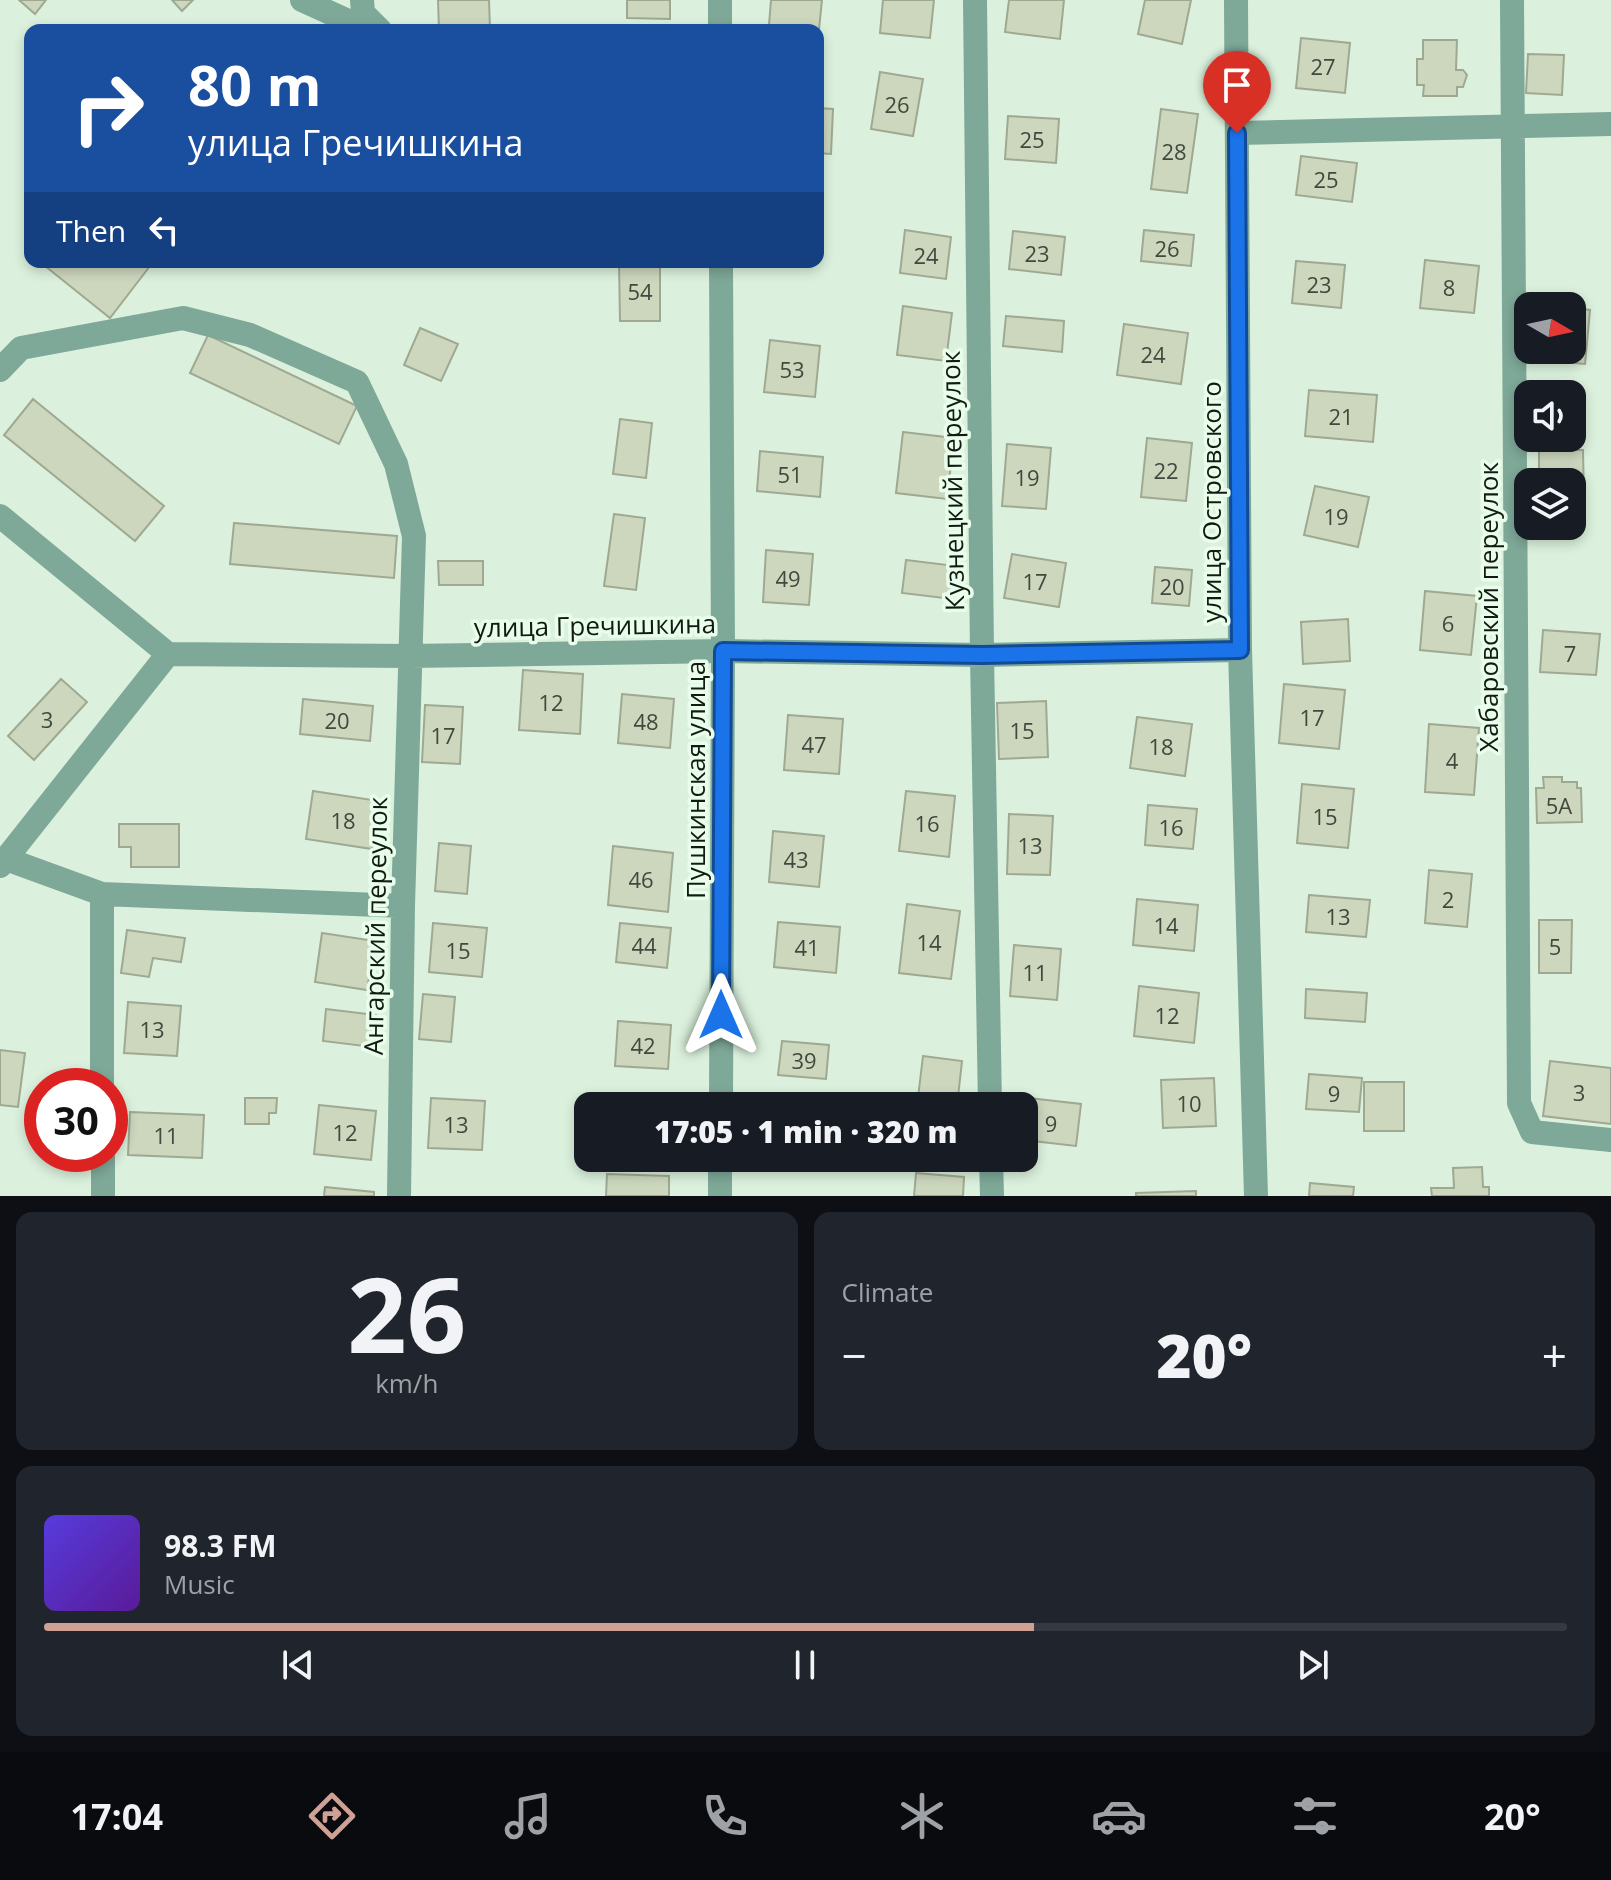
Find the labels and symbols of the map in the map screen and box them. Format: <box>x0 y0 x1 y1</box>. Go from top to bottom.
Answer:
pin <box>1203 51 1271 133</box>
house number: 27 <box>1310 51 1336 81</box>
house number: 26 <box>884 89 910 119</box>
house number: 25 <box>1019 124 1045 154</box>
house number: 28 <box>1161 136 1187 166</box>
house number: 25 <box>1313 164 1339 194</box>
house number: 26 <box>1154 233 1180 263</box>
house number: 23 <box>1024 238 1050 268</box>
house number: 24 <box>913 240 939 270</box>
house number: 23 <box>1306 269 1332 299</box>
house number: 8 <box>1443 272 1455 302</box>
house number: 54 <box>627 276 653 306</box>
north arrow <box>1514 292 1586 364</box>
house number: 24 <box>1140 339 1166 369</box>
street label: Кузнецкий переулок <box>932 350 972 611</box>
house number: 53 <box>779 354 805 384</box>
street label: улица Островского <box>1193 381 1229 623</box>
house number: 21 <box>1328 401 1354 431</box>
house number: 22 <box>1153 455 1179 485</box>
house number: 51 <box>777 459 803 489</box>
house number: 19 <box>1014 462 1040 492</box>
street label: Хабаровский переулок <box>1470 462 1506 752</box>
house number: 19 <box>1323 501 1349 531</box>
house number: 49 <box>775 563 801 593</box>
house number: 17 <box>1022 566 1048 596</box>
house number: 20 <box>1159 571 1185 601</box>
street label: улица Гречишкина <box>474 605 716 645</box>
house number: 6 <box>1442 608 1454 638</box>
house number: 7 <box>1564 638 1576 668</box>
street label: Пушкинская улица <box>677 661 713 899</box>
house number: 12 <box>538 687 564 717</box>
house number: 17 <box>1299 702 1325 732</box>
house number: 3 <box>41 704 53 734</box>
house number: 20 <box>324 705 350 735</box>
house number: 48 <box>633 706 659 736</box>
house number: 15 <box>1009 715 1035 745</box>
house number: 17 <box>430 720 456 750</box>
house number: 47 <box>801 729 827 759</box>
house number: 18 <box>1148 731 1174 761</box>
house number: 4 <box>1446 745 1459 775</box>
house number: 5А <box>1546 790 1572 820</box>
street label: Ангарский переулок <box>355 796 395 1055</box>
house number: 15 <box>1312 801 1338 831</box>
house number: 18 <box>330 805 356 835</box>
house number: 16 <box>914 808 940 838</box>
house number: 16 <box>1158 812 1184 842</box>
house number: 13 <box>1017 830 1043 860</box>
house number: 43 <box>783 844 809 874</box>
house number: 46 <box>628 864 654 894</box>
house number: 2 <box>1442 884 1454 914</box>
house number: 13 <box>1325 901 1351 931</box>
house number: 14 <box>1153 910 1179 940</box>
house number: 14 <box>916 927 942 957</box>
house number: 44 <box>631 930 657 960</box>
house number: 5 <box>1549 931 1561 961</box>
house number: 41 <box>794 932 820 962</box>
house number: 15 <box>445 935 471 965</box>
house number: 11 <box>1022 957 1048 987</box>
position arrow <box>679 973 763 1057</box>
house number: 12 <box>1154 1000 1180 1030</box>
house number: 13 <box>139 1014 165 1044</box>
house number: 42 <box>630 1030 656 1060</box>
house number: 39 <box>791 1045 817 1075</box>
speed limit sign: 30 <box>24 1068 128 1172</box>
house number: 3 <box>1573 1077 1585 1107</box>
house number: 9 <box>1328 1078 1340 1108</box>
house number: 10 <box>1176 1088 1202 1118</box>
house number: 9 <box>1045 1108 1057 1138</box>
house number: 13 <box>443 1109 469 1139</box>
house number: 12 <box>332 1117 358 1147</box>
house number: 11 <box>153 1120 179 1150</box>

